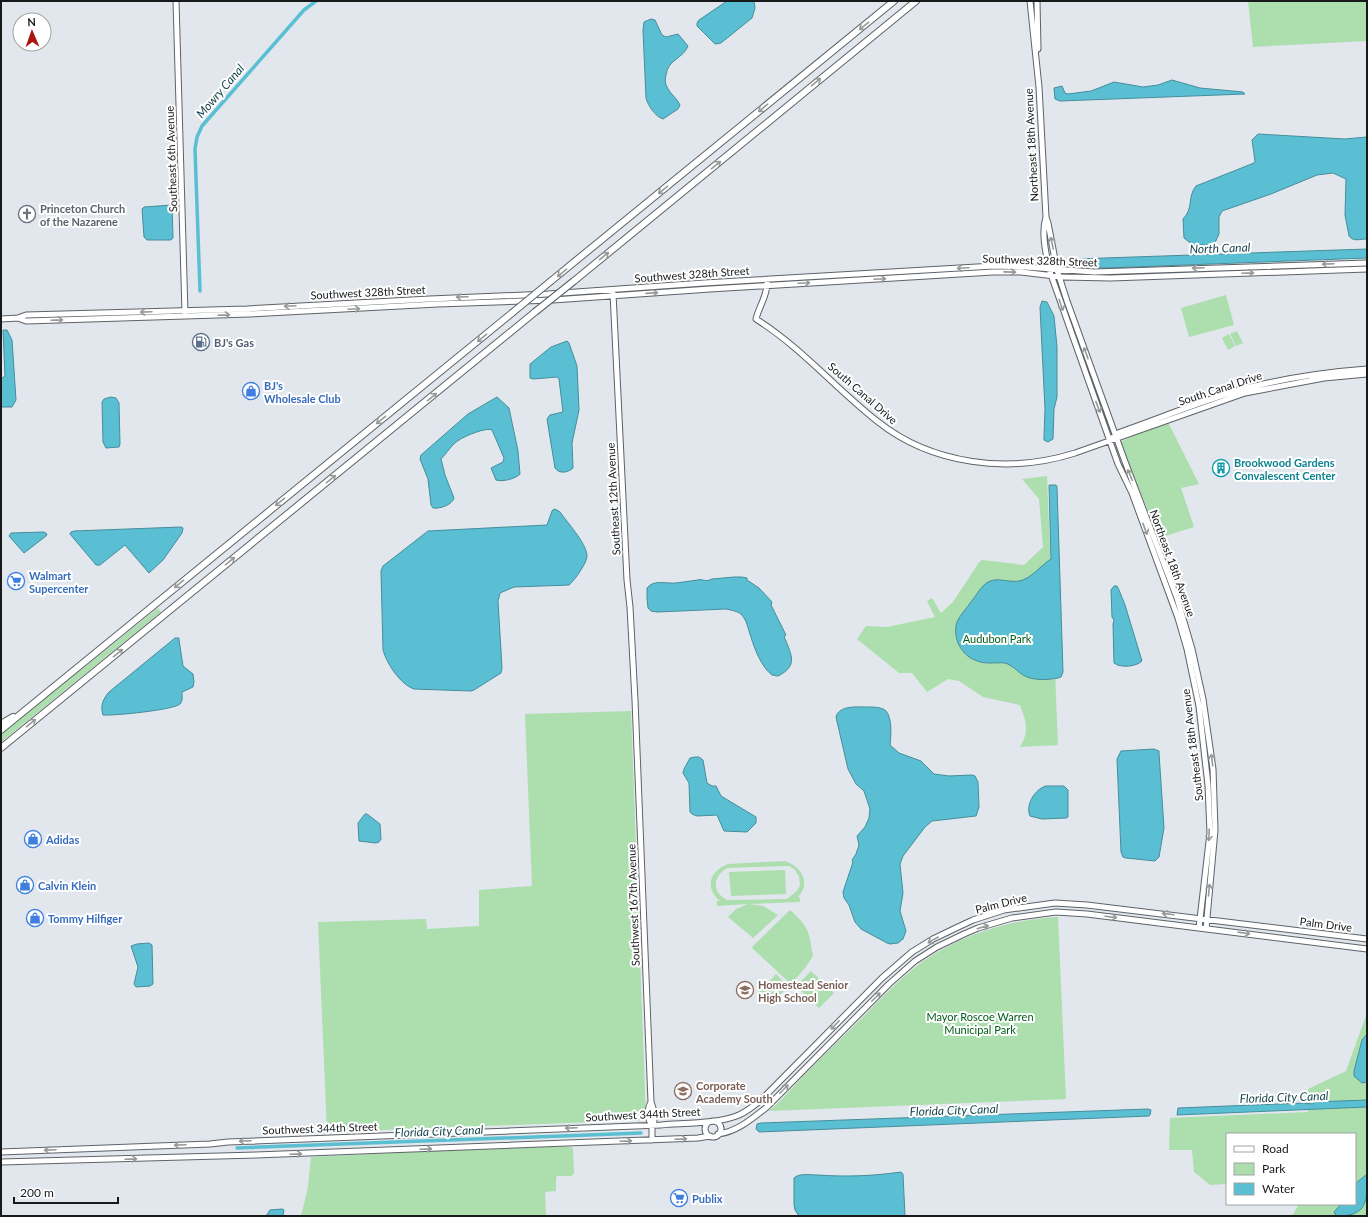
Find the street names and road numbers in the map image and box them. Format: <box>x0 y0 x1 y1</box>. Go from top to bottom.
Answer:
street label: Northeast 18th Avenue <box>1022 88 1040 202</box>
street label: Southeast 6th Avenue <box>163 105 179 212</box>
street label: Southwest 328th Street <box>982 251 1098 269</box>
street label: Southwest 328th Street <box>634 263 750 285</box>
street label: Southwest 328th Street <box>310 282 426 302</box>
street label: South Canal Drive <box>826 359 900 427</box>
street label: South Canal Drive <box>1176 368 1264 408</box>
street label: Southeast 12th Avenue <box>604 442 622 556</box>
street label: Northeast 18th Avenue <box>1148 508 1199 619</box>
street label: Southeast 18th Avenue <box>1179 688 1205 802</box>
street label: Southwest 167th Avenue <box>624 843 642 966</box>
street label: Palm Drive <box>974 890 1028 916</box>
street label: Palm Drive <box>1299 914 1353 934</box>
street label: Southwest 344th Street <box>585 1104 701 1124</box>
street label: Southwest 344th Street <box>262 1119 378 1137</box>

